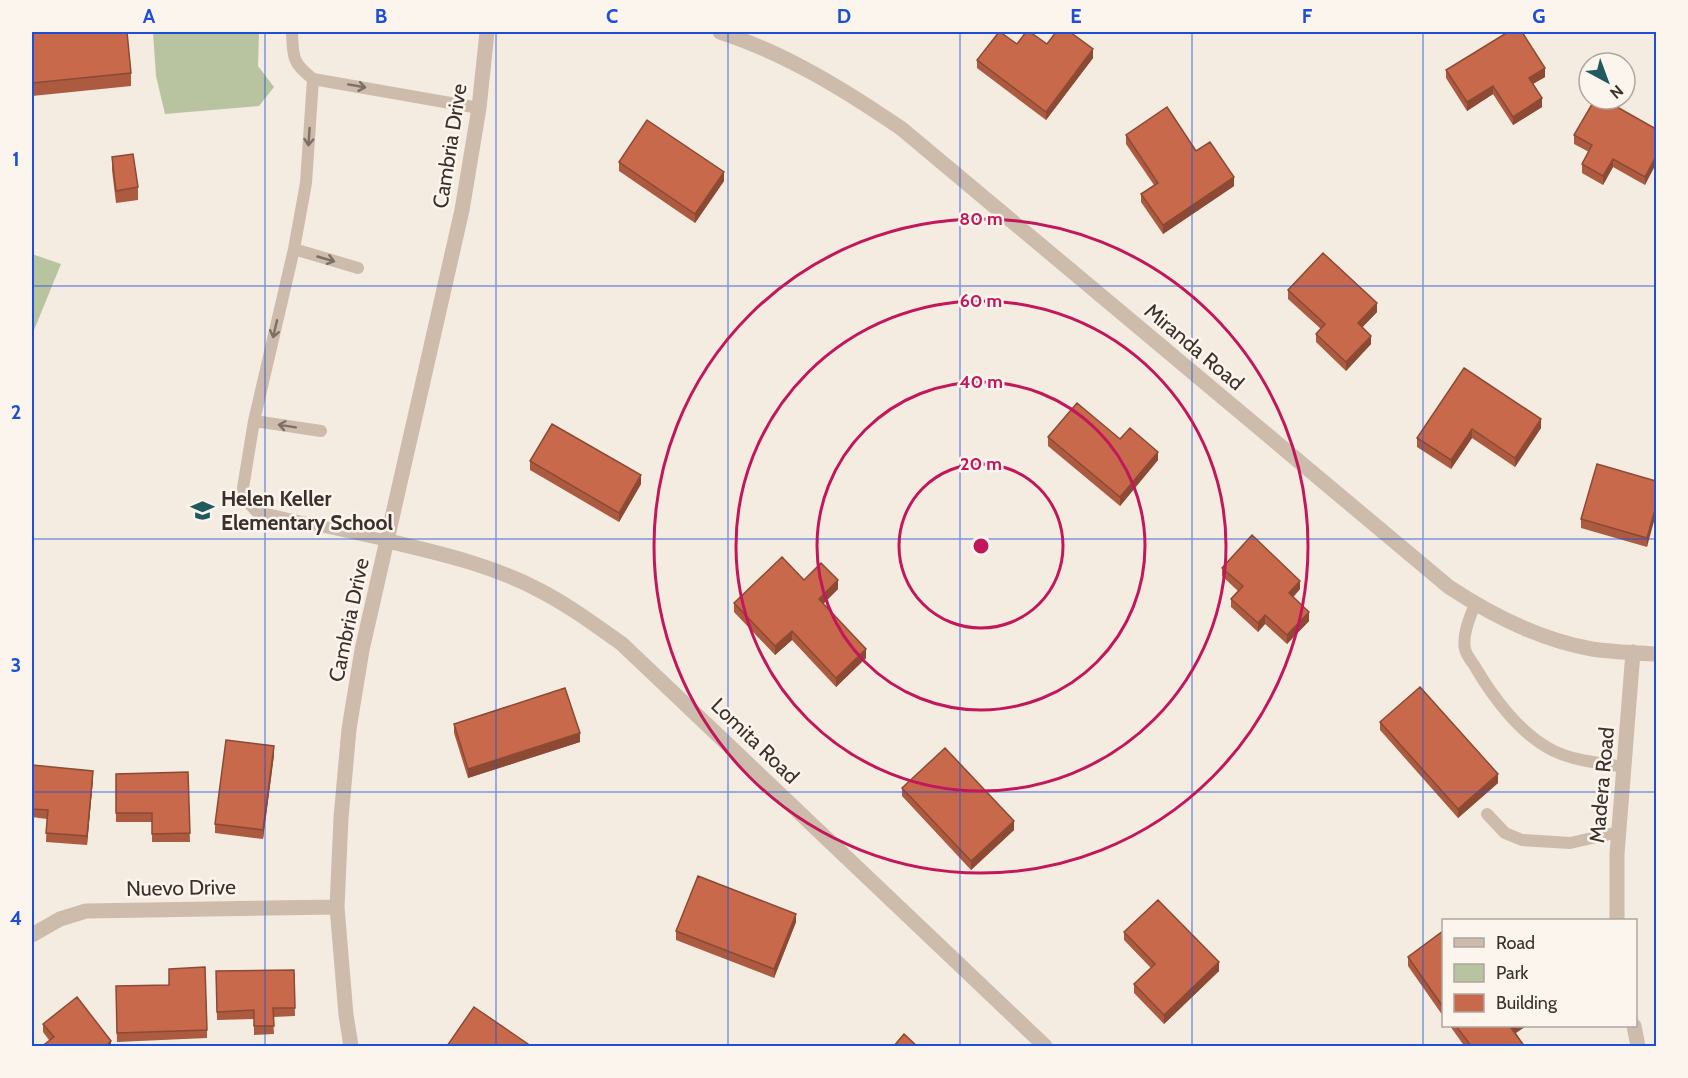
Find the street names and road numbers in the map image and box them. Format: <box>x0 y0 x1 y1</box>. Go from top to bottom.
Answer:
street label: Cambria Drive <box>427 81 472 210</box>
street label: Miranda Road <box>1140 298 1249 395</box>
street label: Cambria Drive <box>323 555 374 684</box>
street label: Lomita Road <box>706 693 804 789</box>
street label: Madera Road <box>1584 726 1619 844</box>
street label: Nuevo Drive <box>126 874 236 901</box>

